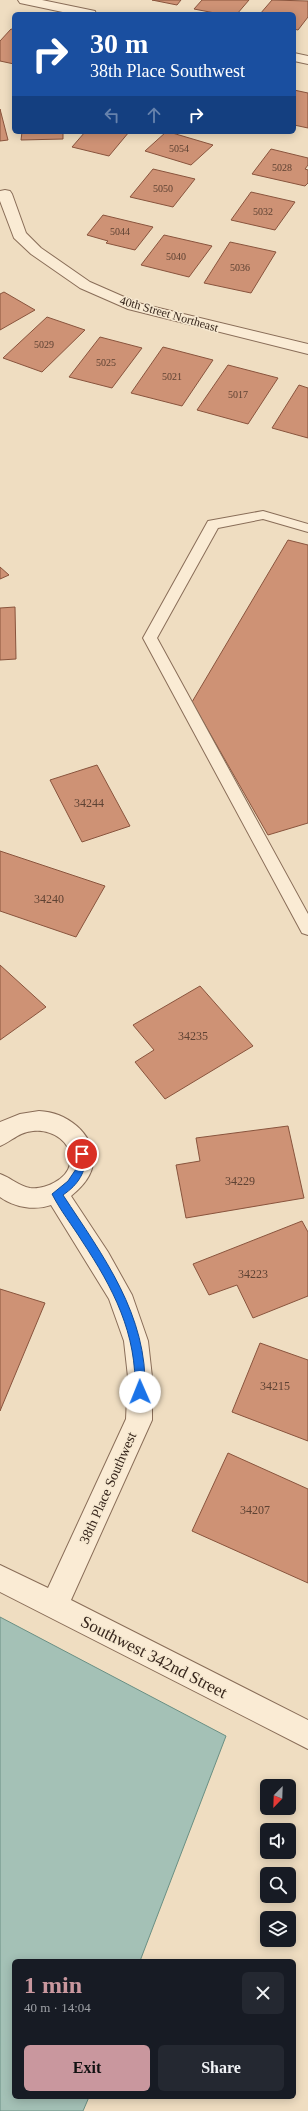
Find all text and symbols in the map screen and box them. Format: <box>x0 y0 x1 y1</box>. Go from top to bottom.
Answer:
icon: right <box>24 28 76 80</box>
text: 30 m <box>90 28 148 59</box>
text: 38th Place Southwest <box>90 61 245 81</box>
icon: left <box>101 104 123 126</box>
icon: ahead <box>143 104 165 126</box>
icon: right <box>185 104 207 126</box>
house number: 5054 <box>169 143 189 154</box>
house number: 5028 <box>272 162 292 173</box>
house number: 5050 <box>153 183 173 194</box>
house number: 5032 <box>253 206 273 217</box>
house number: 5044 <box>110 226 130 237</box>
house number: 5040 <box>166 251 186 262</box>
house number: 5036 <box>230 262 250 273</box>
street label: 40th Street Northeast <box>118 293 221 335</box>
house number: 5029 <box>34 339 54 350</box>
house number: 5025 <box>96 357 116 368</box>
house number: 5021 <box>162 371 182 382</box>
house number: 5017 <box>228 389 248 400</box>
house number: 34244 <box>74 796 104 810</box>
house number: 34240 <box>34 892 64 906</box>
house number: 34235 <box>178 1029 208 1043</box>
pin <box>65 1137 99 1171</box>
icon: arrive <box>71 1143 93 1165</box>
house number: 34229 <box>225 1174 255 1188</box>
house number: 34223 <box>238 1267 268 1281</box>
position arrow <box>119 1371 161 1413</box>
house number: 34215 <box>260 1379 290 1393</box>
street label: 38th Place Southwest <box>77 1430 139 1546</box>
house number: 34207 <box>240 1503 270 1517</box>
street label: Southwest 342nd Street <box>78 1612 231 1702</box>
north arrow <box>260 1779 296 1815</box>
map controls <box>260 1779 296 1947</box>
button: sound <box>260 1823 296 1859</box>
button: search <box>260 1867 296 1903</box>
button: layers <box>260 1911 296 1947</box>
text: 1 min <box>24 1972 82 1998</box>
button: close <box>242 1972 284 2014</box>
text: 40 m · 14:04 <box>24 2000 91 2015</box>
button: Exit <box>24 2045 150 2091</box>
button: Share <box>158 2045 284 2091</box>

